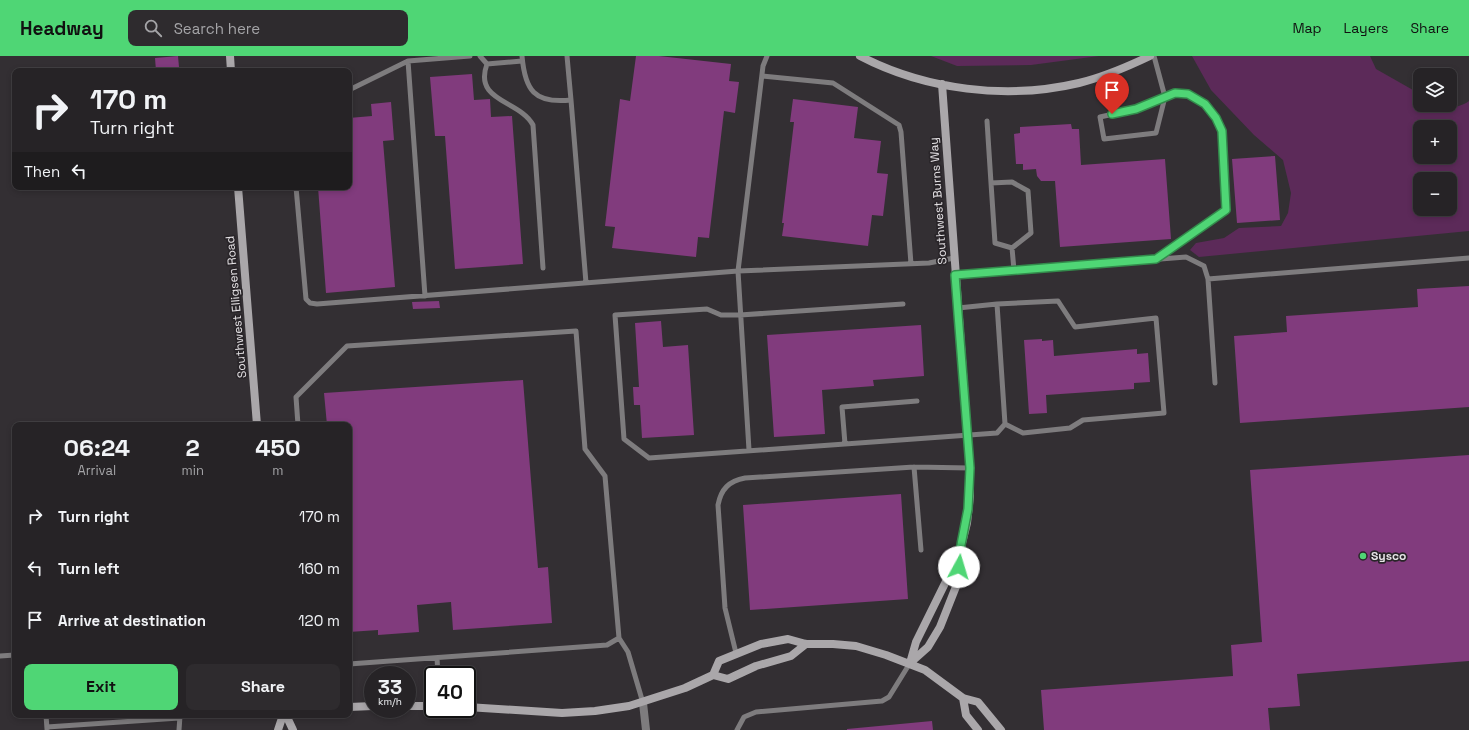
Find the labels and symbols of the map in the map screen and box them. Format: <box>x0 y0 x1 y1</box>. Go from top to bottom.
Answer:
pin <box>1095 73 1129 114</box>
street label: Southwest Burns Way <box>926 137 950 265</box>
street label: Southwest Elligsen Road <box>222 235 250 379</box>
position arrow <box>938 546 980 588</box>
place label: Sysco <box>1371 548 1406 564</box>
marker: Sysco <box>1358 551 1368 561</box>
speed limit sign: 40 <box>424 666 476 718</box>

